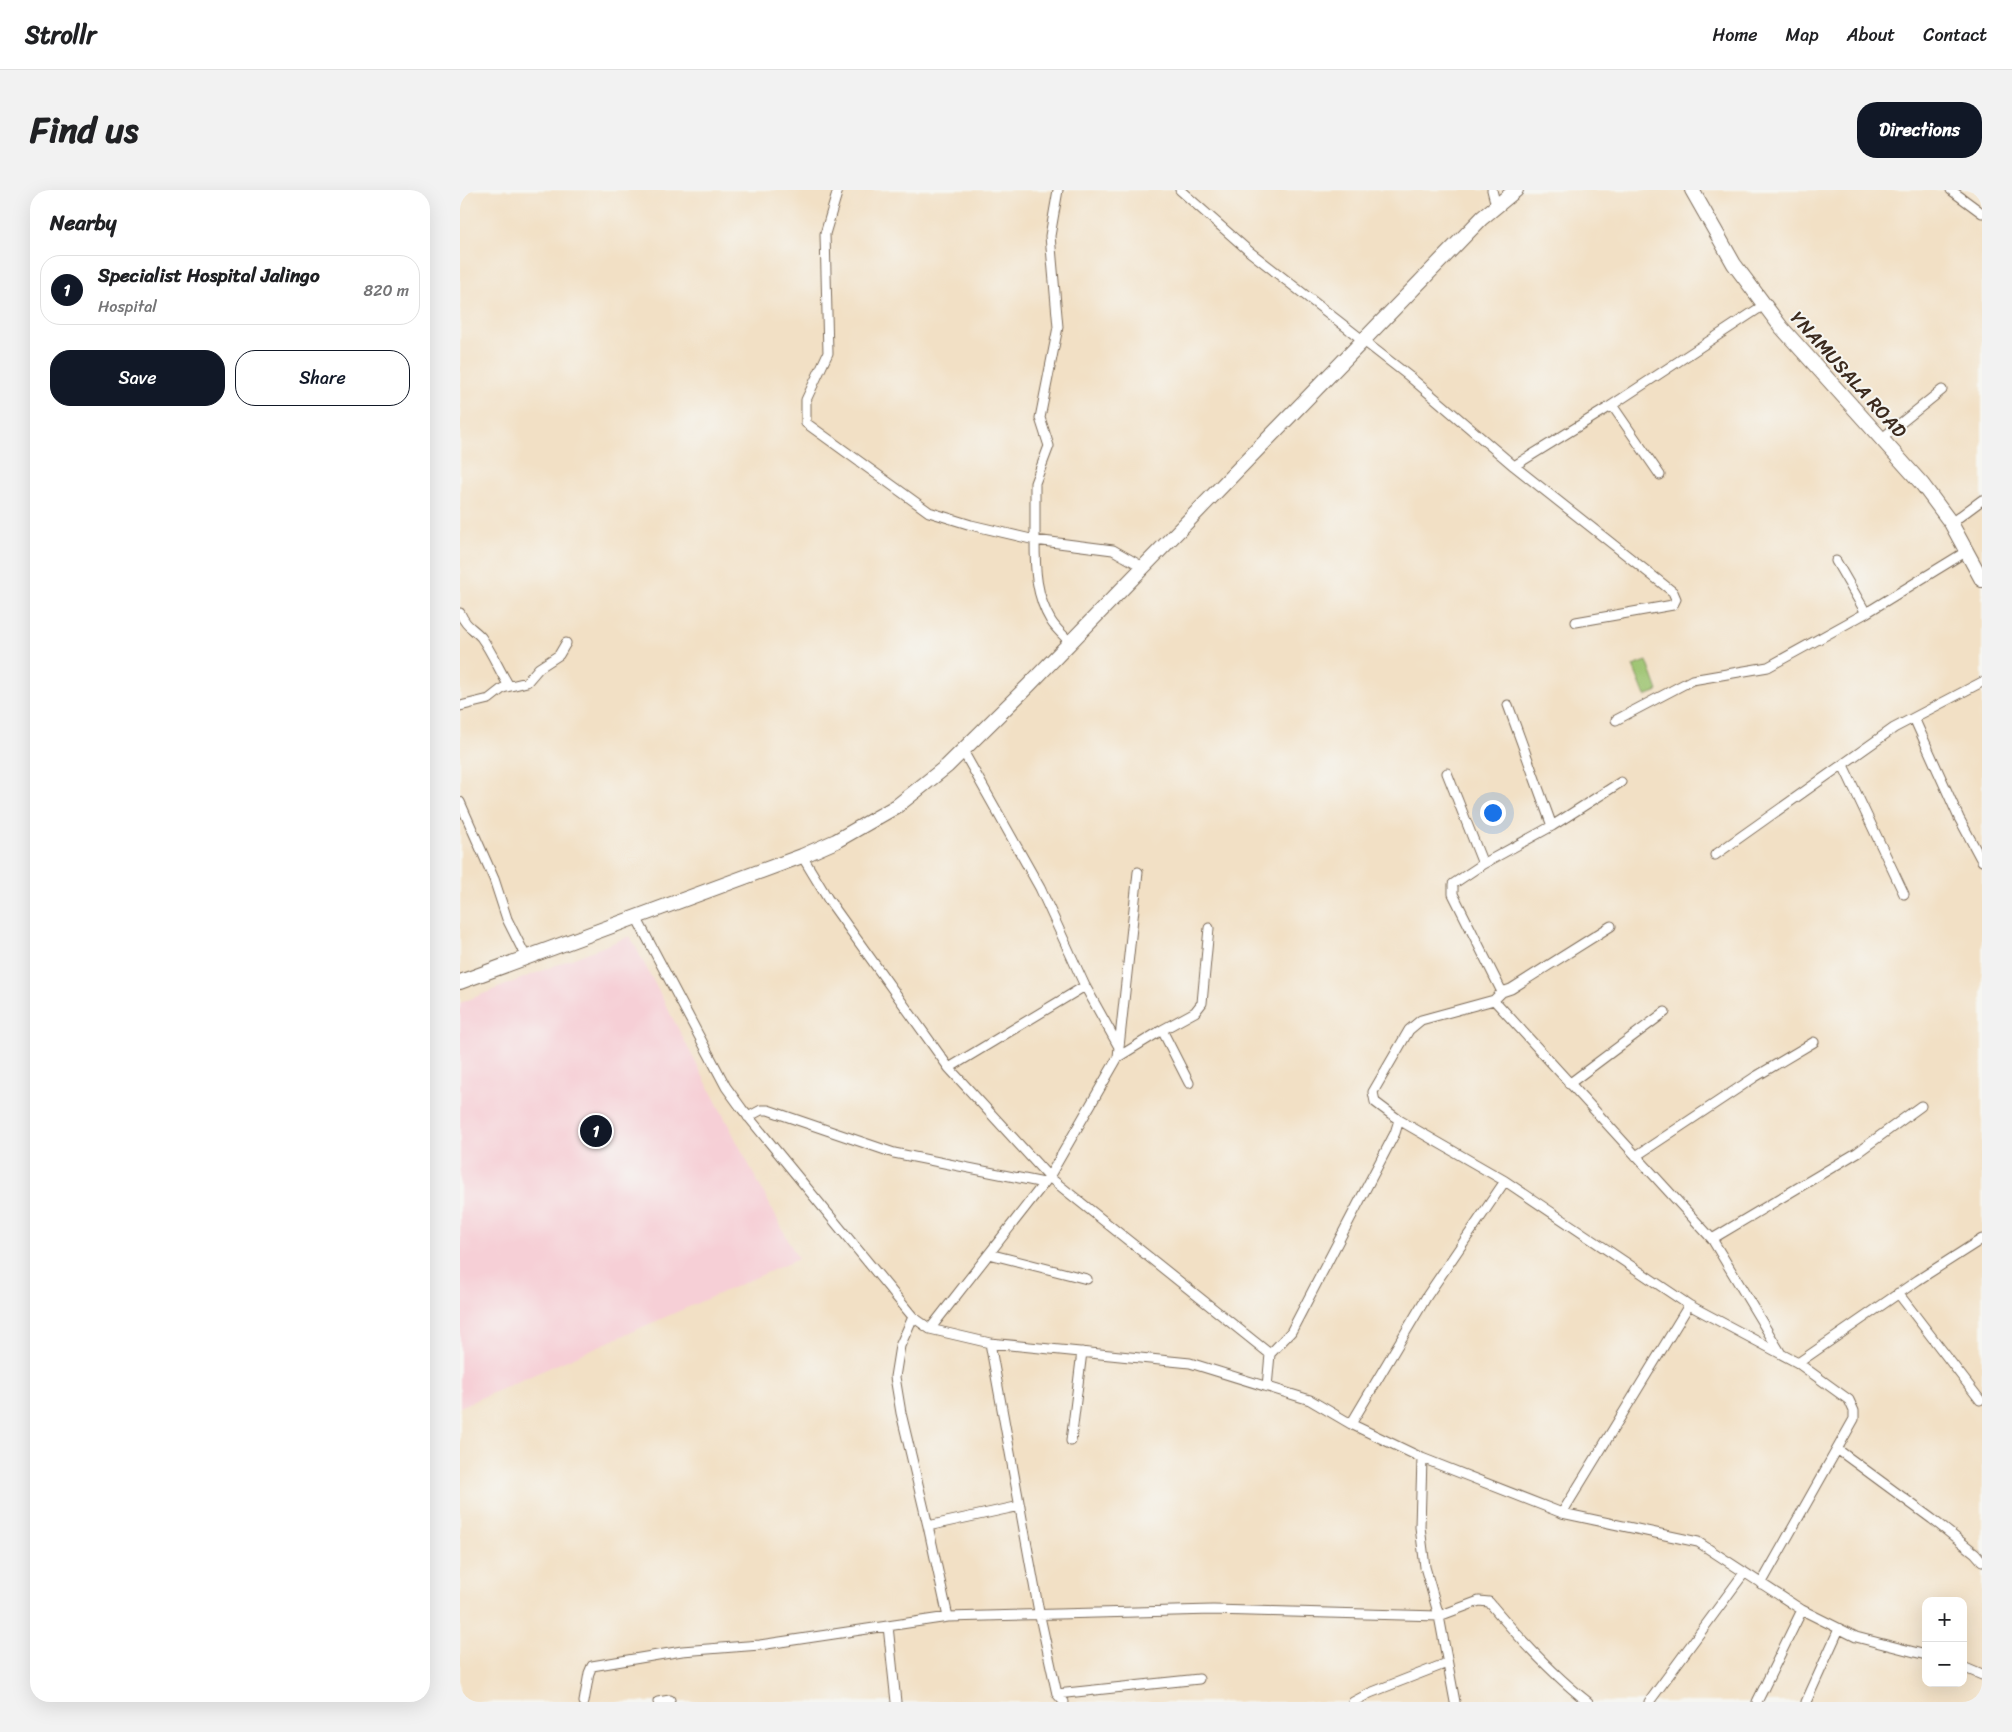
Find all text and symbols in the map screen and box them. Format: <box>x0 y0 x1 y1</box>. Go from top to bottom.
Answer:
text: Strollr <box>25 14 96 56</box>
text: Home <box>1713 19 1758 51</box>
text: Map <box>1786 19 1819 51</box>
text: About <box>1847 19 1895 51</box>
text: Contact <box>1923 19 1987 51</box>
text: Find us <box>30 99 138 161</box>
button: Directions <box>1857 102 1982 158</box>
text: Nearby <box>50 204 116 242</box>
text: Specialist Hospital Jalingo <box>98 259 320 292</box>
text: 1 <box>64 276 70 305</box>
text: 820 m <box>364 276 409 305</box>
text: Hospital <box>98 292 157 321</box>
street label: YNAMUSALA ROAD <box>1782 303 1915 446</box>
button: Save <box>50 350 225 406</box>
button: Share <box>235 350 410 406</box>
your location <box>1480 800 1506 826</box>
pin: 1 <box>580 1112 612 1150</box>
map controls <box>1922 1597 1967 1687</box>
button: + <box>1922 1597 1967 1642</box>
button: − <box>1922 1642 1967 1687</box>

